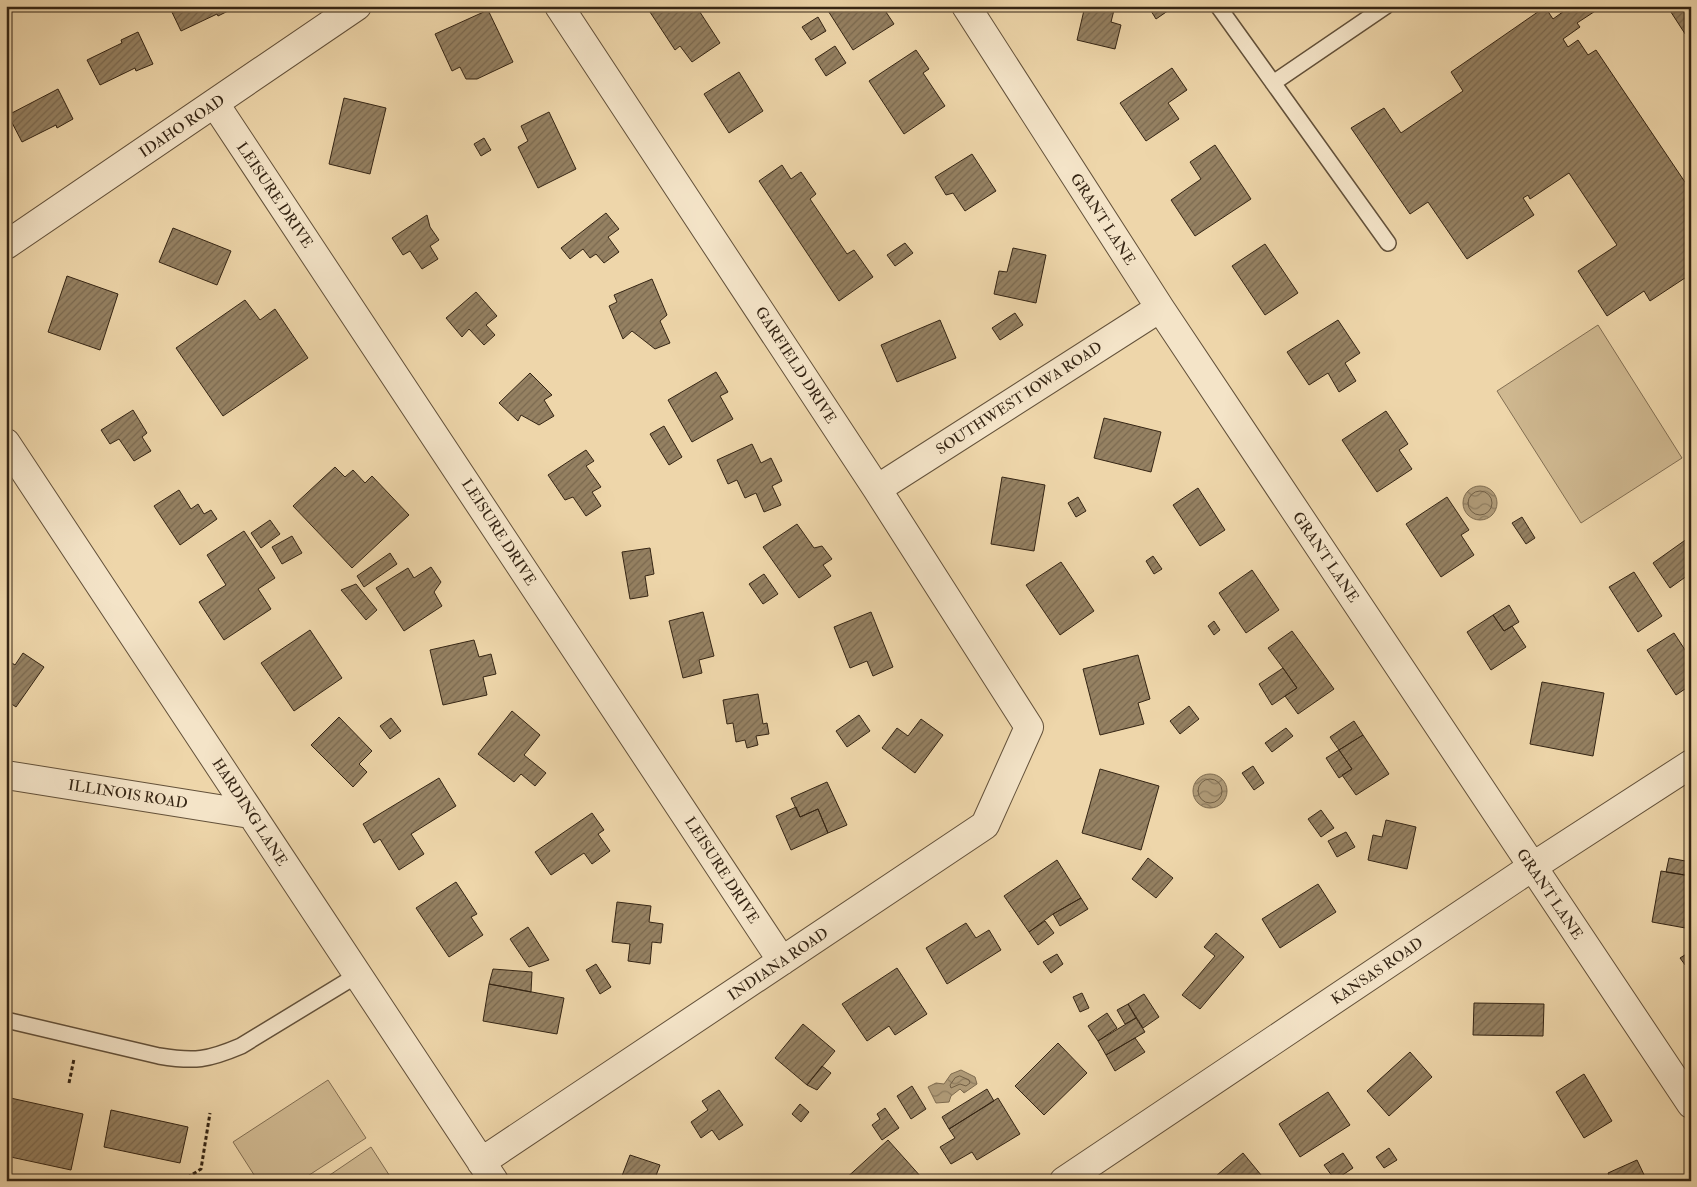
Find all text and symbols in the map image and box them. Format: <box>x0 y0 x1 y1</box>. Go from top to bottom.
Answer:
street label: IDAHO ROAD <box>136 91 229 162</box>
street label: LEISURE DRIVE <box>232 139 317 252</box>
street label: GRANT LANE <box>1066 170 1139 269</box>
street label: GARFIELD DRIVE <box>751 303 841 427</box>
street label: SOUTHWEST IOWA ROAD <box>933 338 1106 459</box>
street label: LEISURE DRIVE <box>457 475 540 589</box>
street label: GRANT LANE <box>1288 508 1363 607</box>
street label: HARDING LANE <box>208 755 292 870</box>
street label: ILLINOIS ROAD <box>67 776 189 813</box>
street label: LEISURE DRIVE <box>680 813 763 927</box>
street label: GRANT LANE <box>1512 845 1587 944</box>
street label: INDIANA ROAD <box>724 924 832 1005</box>
street label: KANSAS ROAD <box>1328 934 1427 1009</box>

